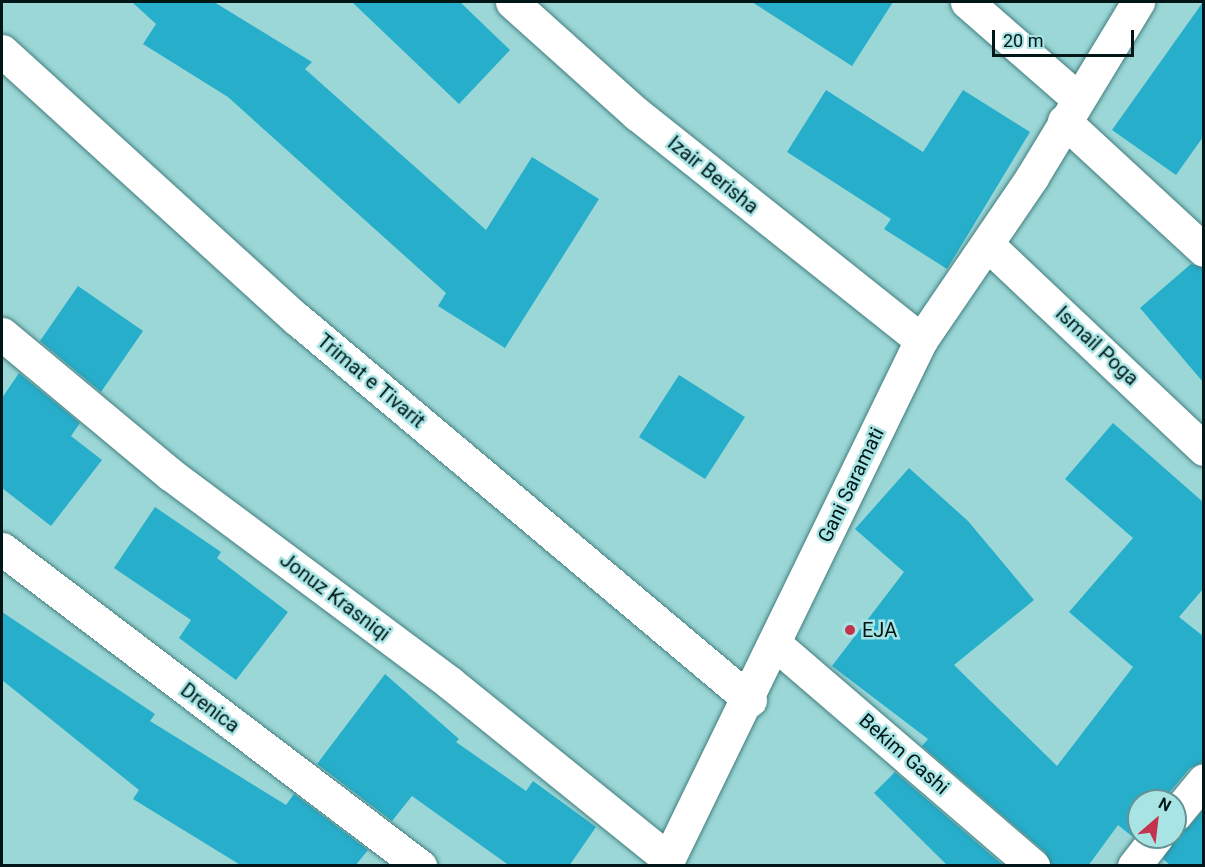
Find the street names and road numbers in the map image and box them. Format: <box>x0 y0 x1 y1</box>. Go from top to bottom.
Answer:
street label: Izair Berisha <box>663 131 763 219</box>
street label: Ismail Poga <box>1050 301 1144 391</box>
street label: Trimat e Tivarit <box>312 329 430 433</box>
street label: Gani Saramati <box>813 423 889 547</box>
street label: Jonuz Krasniqi <box>275 548 395 646</box>
street label: Drenica <box>176 678 244 738</box>
street label: Bekim Gashi <box>854 708 954 800</box>

